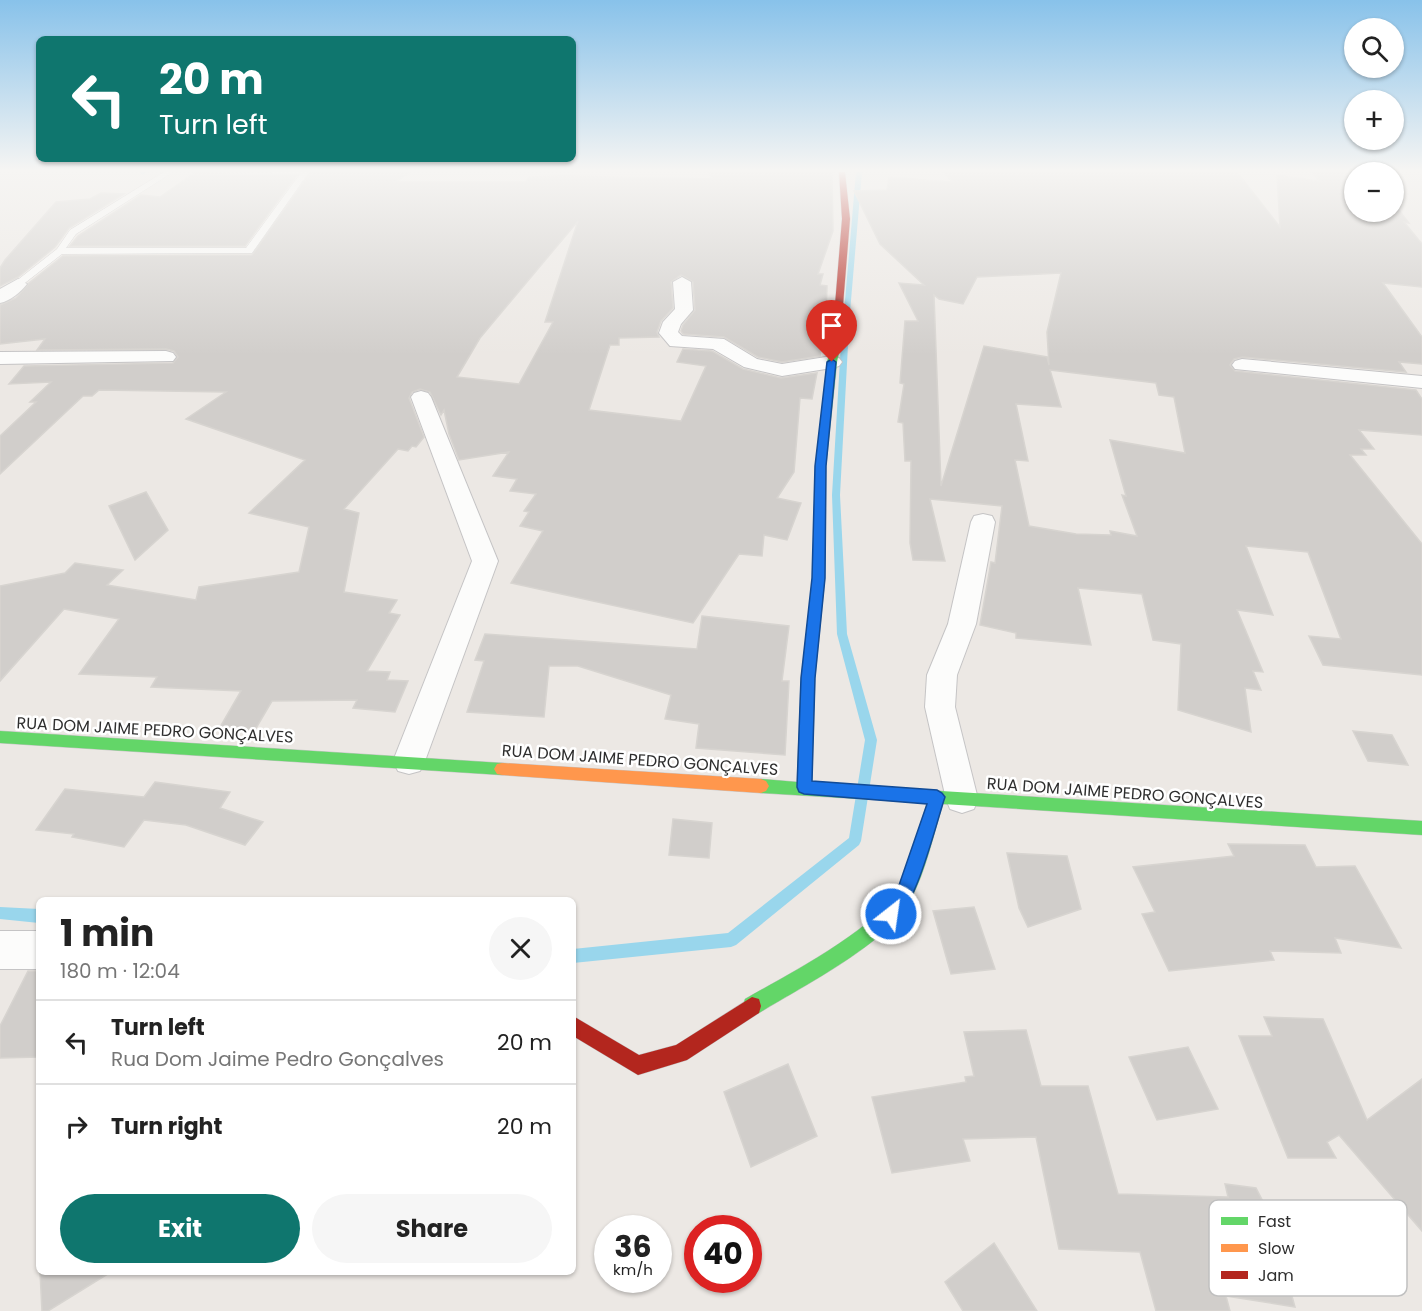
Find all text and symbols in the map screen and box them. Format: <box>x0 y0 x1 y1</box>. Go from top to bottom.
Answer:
map controls <box>1344 18 1404 222</box>
button: search <box>1344 18 1404 78</box>
text: 20 m <box>159 50 264 109</box>
icon: left <box>60 60 138 138</box>
button: + <box>1344 90 1404 150</box>
text: Turn left <box>159 106 268 143</box>
button: − <box>1344 162 1404 222</box>
pin <box>806 300 857 362</box>
icon: arrive <box>815 309 848 342</box>
street label: RUA DOM JAIME PEDRO GONÇALVES <box>16 711 294 749</box>
street label: RUA DOM JAIME PEDRO GONÇALVES <box>501 739 779 781</box>
street label: RUA DOM JAIME PEDRO GONÇALVES <box>986 772 1264 814</box>
position arrow <box>859 882 923 946</box>
text: 1 min <box>60 908 154 959</box>
button: close <box>489 917 552 980</box>
text: 180 m · 12:04 <box>60 957 180 985</box>
text: Turn left <box>111 1012 205 1043</box>
icon: left <box>60 1026 93 1059</box>
text: 20 m <box>497 1027 552 1058</box>
text: Rua Dom Jaime Pedro Gonçalves <box>111 1045 444 1073</box>
icon: right <box>60 1110 93 1143</box>
text: Turn right <box>111 1111 222 1142</box>
text: 20 m <box>497 1111 552 1142</box>
button: Exit <box>60 1194 300 1263</box>
button: Share <box>312 1194 552 1263</box>
legend <box>1209 1200 1407 1296</box>
text: Fast <box>1258 1210 1291 1233</box>
speed limit sign: 40 <box>684 1215 762 1293</box>
text: 36 <box>614 1225 652 1268</box>
text: Slow <box>1258 1237 1295 1260</box>
text: km/h <box>613 1259 653 1280</box>
text: Jam <box>1258 1264 1294 1287</box>

